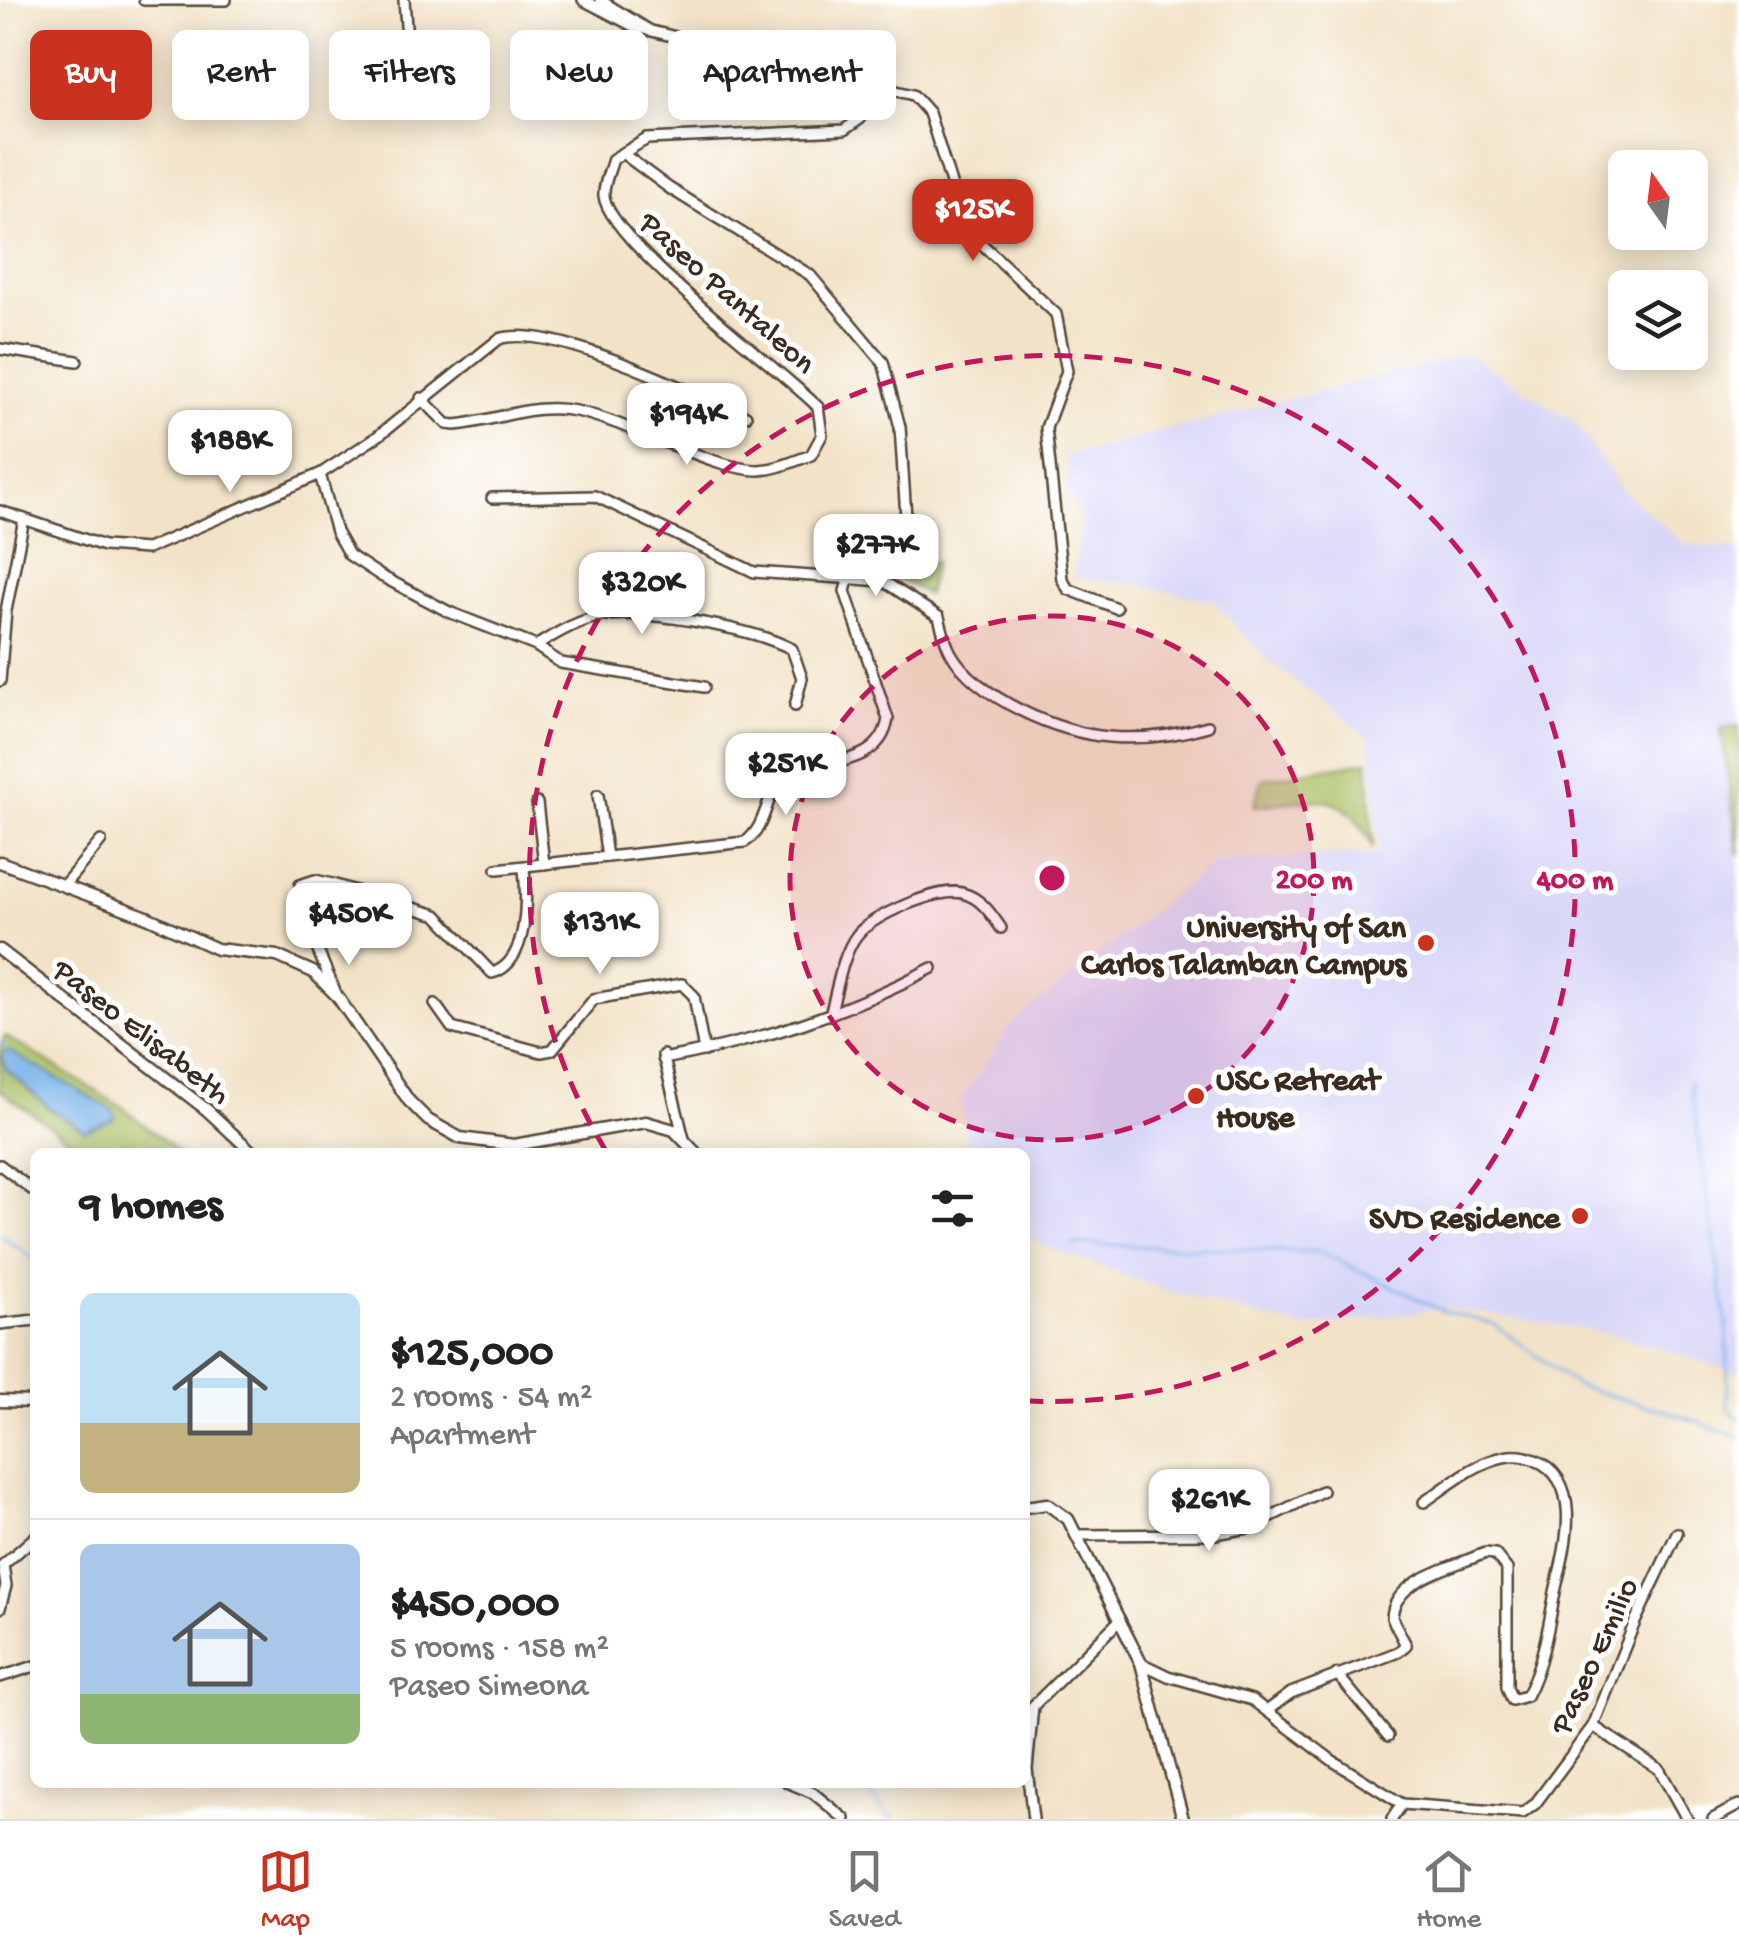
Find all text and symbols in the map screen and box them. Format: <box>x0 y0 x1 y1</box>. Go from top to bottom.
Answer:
chip: Buy <box>30 30 152 120</box>
chip: Rent <box>172 30 309 120</box>
chip: Filters <box>329 30 490 120</box>
chip: New <box>510 30 648 120</box>
chip: Apartment <box>668 30 896 120</box>
north arrow <box>1608 150 1708 250</box>
map controls <box>1608 150 1708 370</box>
pin: $125K <box>903 179 1043 264</box>
text: $125K <box>934 192 1012 230</box>
street label: Paseo Pantaleon <box>629 205 822 384</box>
button: layers <box>1608 270 1708 370</box>
pin: $194K <box>617 383 757 468</box>
text: $194K <box>649 396 725 434</box>
pin: $188K <box>160 410 300 495</box>
text: $188K <box>190 423 270 461</box>
pin: $277K <box>806 514 946 599</box>
text: $277K <box>836 527 916 565</box>
pin: $320K <box>572 552 712 637</box>
text: $320K <box>601 565 683 603</box>
pin: $251K <box>716 733 856 818</box>
text: $251K <box>747 746 825 784</box>
centre of rings <box>1034 860 1070 896</box>
text: 200 m <box>1275 865 1353 900</box>
text: 400 m <box>1536 865 1614 900</box>
pin: $450K <box>279 883 419 968</box>
pin: $131K <box>530 892 670 977</box>
text: $450K <box>308 896 390 934</box>
text: $131K <box>563 905 637 943</box>
place label: University of San Carlos Talamban Campus <box>1081 911 1408 986</box>
marker: University of San Carlos Talamban Campus <box>1415 932 1437 954</box>
street label: Paseo Elisabeth <box>43 952 236 1115</box>
place label: USC Retreat House <box>1216 1064 1382 1139</box>
marker: USC Retreat House <box>1185 1085 1207 1107</box>
icon: filters <box>925 1181 980 1236</box>
text: 9 homes <box>80 1184 222 1233</box>
place label: SVD Residence <box>1369 1202 1561 1240</box>
marker: SVD Residence <box>1569 1205 1591 1227</box>
text: $125,000 <box>390 1331 553 1380</box>
icon: home <box>160 1333 280 1453</box>
text: 2 rooms · 54 m² <box>390 1380 592 1418</box>
text: Apartment <box>390 1418 534 1456</box>
pin: $261K <box>1139 1469 1279 1554</box>
text: $261K <box>1171 1482 1247 1520</box>
street label: Paseo Emilio <box>1543 1573 1649 1742</box>
text: $450,000 <box>390 1582 559 1631</box>
icon: home <box>160 1584 280 1704</box>
text: 5 rooms · 158 m² <box>390 1631 609 1669</box>
text: Paseo Simeona <box>390 1669 589 1707</box>
tab: Map <box>258 1844 313 1937</box>
tab: Saved <box>829 1844 900 1937</box>
tab: Home <box>1416 1844 1481 1937</box>

